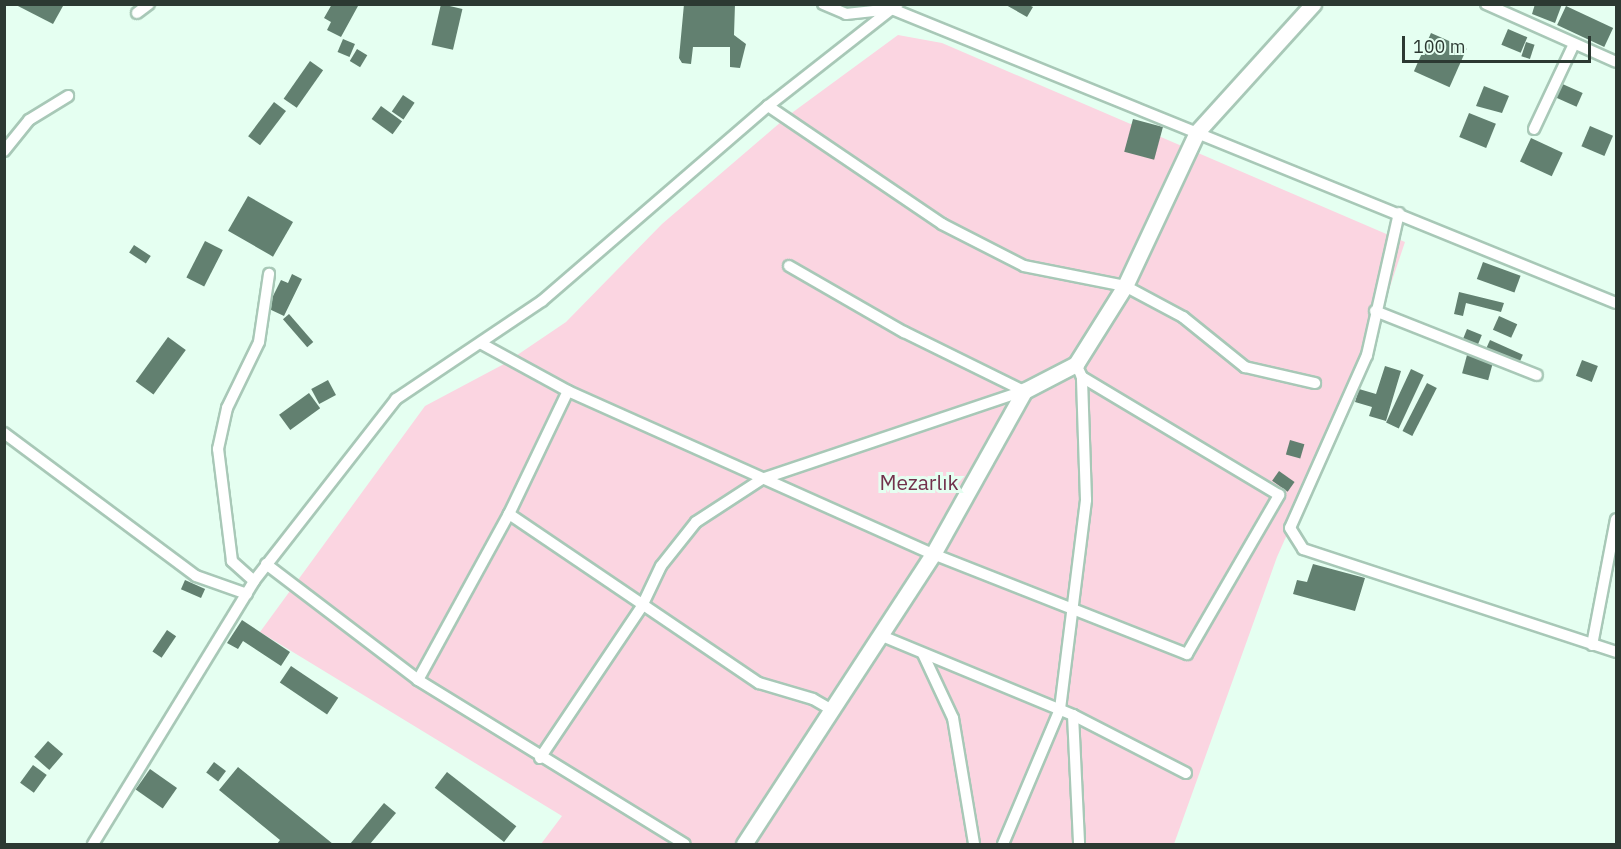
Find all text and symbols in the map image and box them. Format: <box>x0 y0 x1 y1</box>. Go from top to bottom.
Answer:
scale bar <box>1405 24 1594 62</box>
text: 100 m <box>1413 35 1465 58</box>
park label: Mezarlık <box>879 469 959 495</box>

